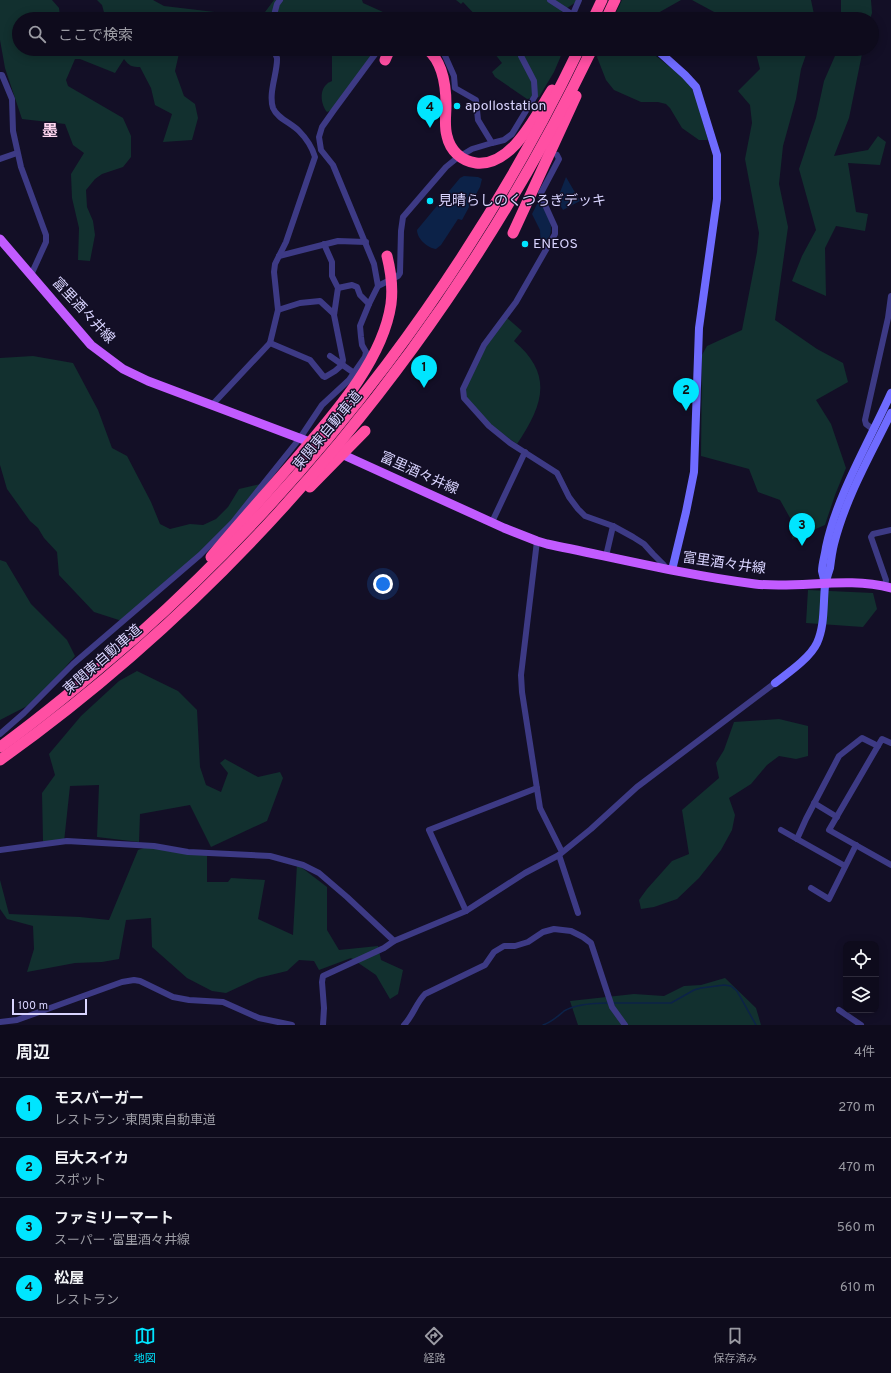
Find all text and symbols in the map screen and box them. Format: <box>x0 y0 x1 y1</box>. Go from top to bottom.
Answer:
search box <box>12 12 879 56</box>
icon: search <box>26 23 48 45</box>
text: ここで検索 <box>58 27 133 46</box>
pin: 4 <box>417 95 443 128</box>
place label: apollostation <box>465 98 546 115</box>
marker: apollostation <box>452 101 462 111</box>
district label: 墨 <box>42 122 58 142</box>
place label: 見晴らしのくつろぎデッキ <box>438 193 606 210</box>
marker: 見晴らしのくつろぎデッキ <box>425 196 435 206</box>
place label: ENEOS <box>533 236 578 253</box>
marker: ENEOS <box>520 239 530 249</box>
street label: 富里酒々井線 <box>48 274 119 348</box>
pin: 1 <box>411 355 437 388</box>
pin: 2 <box>673 378 699 411</box>
street label: 東関東自動車道 <box>290 388 366 474</box>
street label: 富里酒々井線 <box>377 448 461 499</box>
pin: 3 <box>789 513 815 546</box>
street label: 富里酒々井線 <box>681 549 767 578</box>
your location <box>373 574 393 594</box>
street label: 東関東自動車道 <box>60 621 146 699</box>
map controls <box>843 941 879 1013</box>
button: locate <box>843 941 879 977</box>
button: layers <box>843 977 879 1013</box>
scale bar <box>12 997 87 1016</box>
text: 100 m <box>18 999 48 1013</box>
text: 周辺 <box>16 1043 50 1065</box>
text: 4件 <box>854 1045 875 1061</box>
text: モスバーガー <box>54 1090 144 1109</box>
text: 1 <box>26 1100 32 1116</box>
text: 270 m <box>838 1100 875 1116</box>
text: レストラン · 東関東自動車道 <box>54 1113 216 1129</box>
text: 巨大スイカ <box>54 1150 129 1169</box>
text: 2 <box>25 1160 33 1176</box>
text: 470 m <box>838 1160 875 1176</box>
text: スポット <box>54 1173 106 1189</box>
text: ファミリーマート <box>54 1210 174 1229</box>
text: 3 <box>25 1220 33 1236</box>
text: 560 m <box>837 1220 875 1236</box>
text: スーパー · 富里酒々井線 <box>54 1233 190 1249</box>
text: 松屋 <box>54 1270 84 1289</box>
text: 4 <box>25 1280 33 1296</box>
text: 610 m <box>840 1280 875 1296</box>
text: レストラン <box>54 1293 119 1309</box>
tab: 地図 <box>134 1325 156 1366</box>
tab: 経路 <box>423 1325 445 1366</box>
tab: 保存済み <box>713 1325 757 1366</box>

